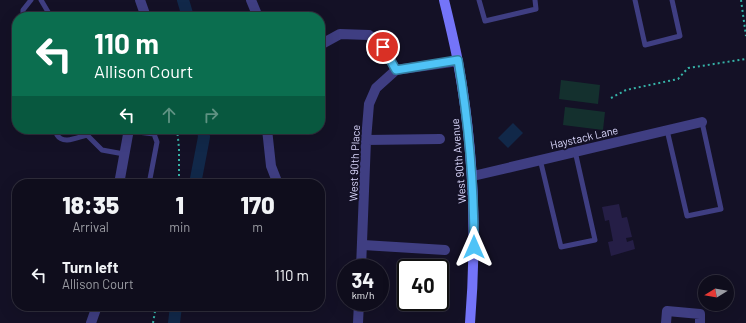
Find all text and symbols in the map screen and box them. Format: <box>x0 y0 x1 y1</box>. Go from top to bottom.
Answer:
text: 110 m <box>94 26 159 60</box>
icon: left <box>28 28 80 80</box>
pin <box>366 30 400 64</box>
icon: arrive <box>372 36 394 58</box>
text: Allison Court <box>94 60 193 82</box>
icon: left <box>116 104 138 126</box>
icon: ahead <box>158 104 180 126</box>
icon: right <box>200 104 222 126</box>
street label: West 90th Avenue <box>448 118 468 204</box>
street label: Haystack Lane <box>549 123 619 151</box>
street label: West 90th Place <box>346 124 362 202</box>
text: 18:35 <box>62 190 119 219</box>
text: 1 <box>176 190 184 219</box>
text: 170 <box>240 190 275 219</box>
text: Arrival <box>72 219 109 235</box>
text: min <box>169 219 190 235</box>
text: m <box>252 219 263 235</box>
position arrow <box>453 226 495 268</box>
text: Turn left <box>62 258 118 276</box>
speed limit sign: 40 <box>397 259 449 311</box>
icon: left <box>28 264 50 286</box>
text: 110 m <box>275 266 309 284</box>
text: 34 <box>352 268 374 292</box>
north arrow <box>698 275 734 311</box>
map controls <box>698 275 734 311</box>
text: Allison Court <box>62 276 134 292</box>
text: km/h <box>352 289 374 301</box>

